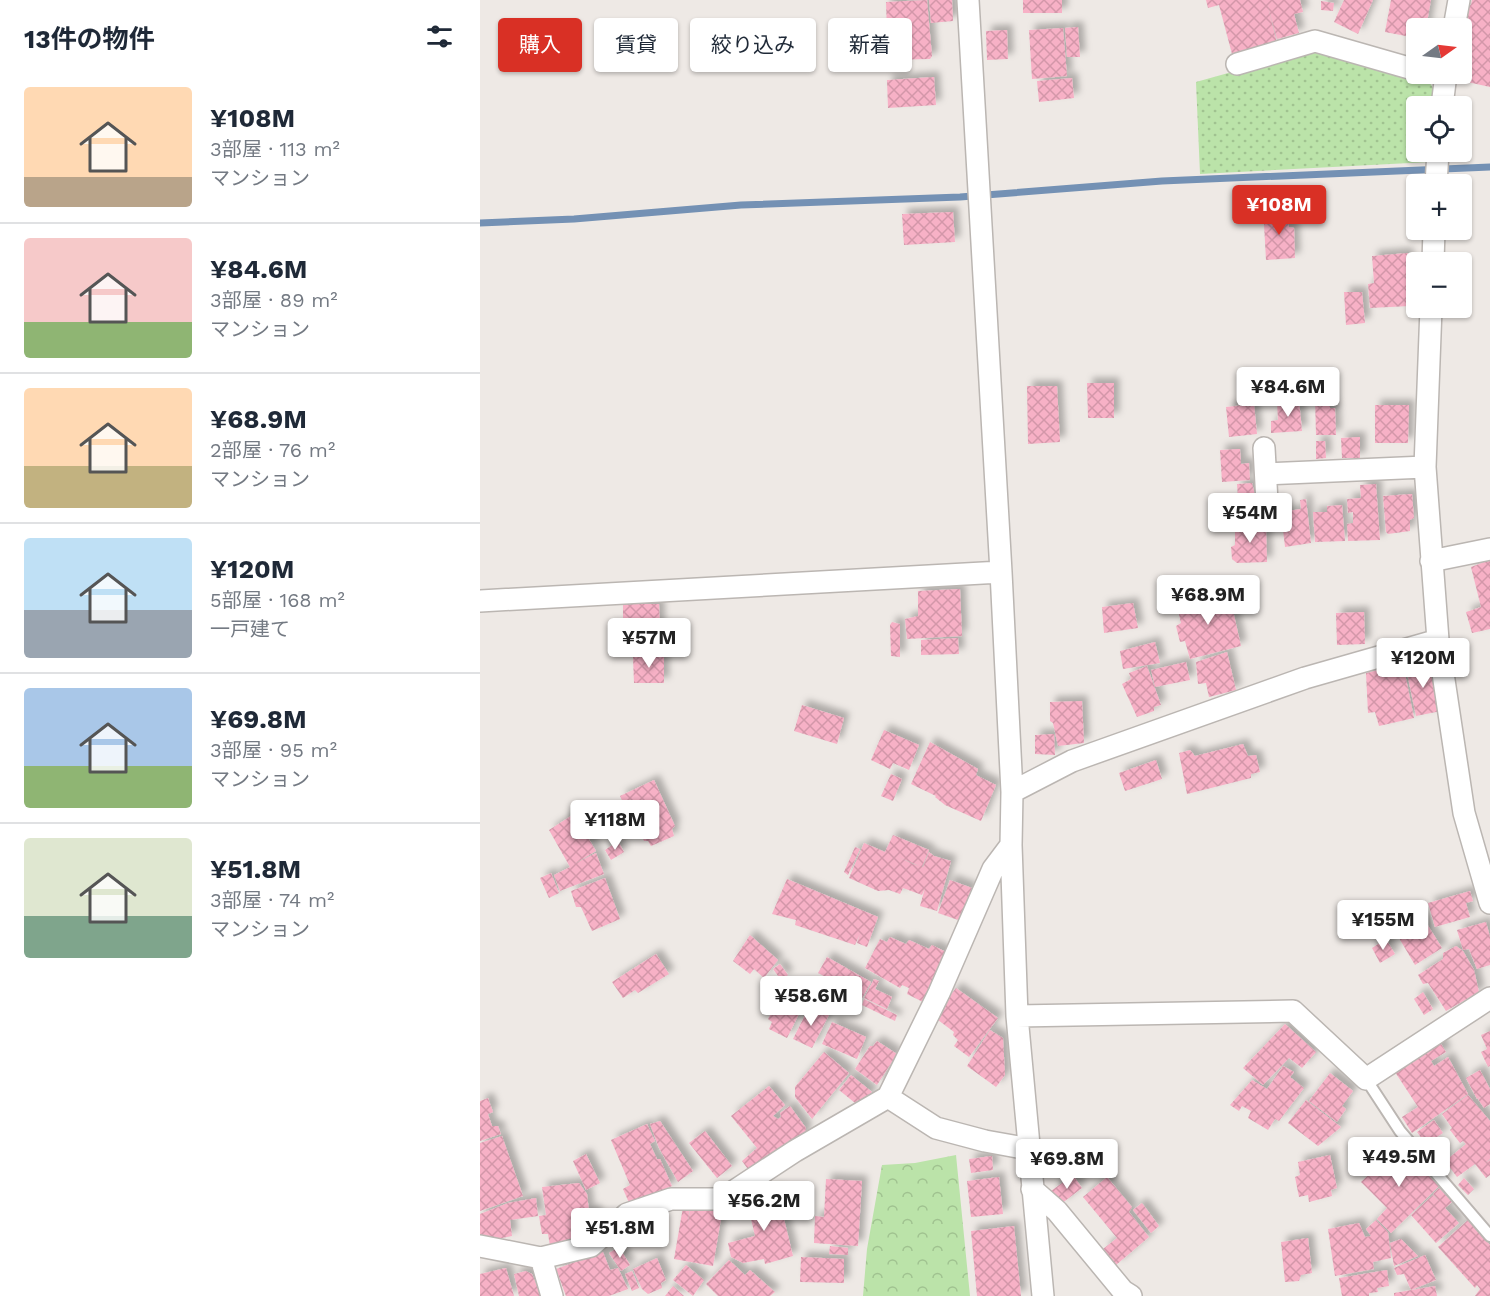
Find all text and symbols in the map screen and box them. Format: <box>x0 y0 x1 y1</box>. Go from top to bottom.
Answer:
chip: 購入 <box>498 18 582 72</box>
chip: 賃貸 <box>594 18 678 72</box>
chip: 絞り込み <box>690 18 816 72</box>
chip: 新着 <box>828 18 912 72</box>
north arrow <box>1406 18 1472 84</box>
map controls <box>1406 18 1472 318</box>
icon: filters <box>423 20 456 53</box>
text: 13件の物件 <box>24 24 155 54</box>
button: locate <box>1406 96 1472 162</box>
text: ¥108M <box>210 103 295 133</box>
icon: home <box>72 111 144 183</box>
text: 3部屋 · 113 m² <box>210 137 340 161</box>
text: マンション <box>210 166 310 190</box>
button: + <box>1406 174 1472 240</box>
pin: ¥108M <box>1237 185 1321 236</box>
text: ¥108M <box>1246 192 1312 216</box>
button: − <box>1406 252 1472 318</box>
text: ¥84.6M <box>210 254 307 284</box>
icon: home <box>72 262 144 334</box>
text: 3部屋 · 89 m² <box>210 288 338 312</box>
text: マンション <box>210 317 310 341</box>
pin: ¥84.6M <box>1239 367 1337 418</box>
text: ¥84.6M <box>1251 374 1325 398</box>
text: ¥68.9M <box>210 404 307 434</box>
icon: home <box>72 412 144 484</box>
text: 2部屋 · 76 m² <box>210 438 335 462</box>
text: マンション <box>210 467 310 491</box>
pin: ¥54M <box>1214 493 1286 544</box>
text: ¥54M <box>1222 500 1278 524</box>
text: ¥120M <box>210 554 294 584</box>
icon: home <box>72 562 144 634</box>
pin: ¥68.9M <box>1159 575 1257 626</box>
text: ¥68.9M <box>1171 582 1245 606</box>
text: 5部屋 · 168 m² <box>210 588 345 612</box>
text: 一戸建て <box>210 617 290 641</box>
pin: ¥57M <box>613 618 685 669</box>
text: ¥57M <box>622 625 676 649</box>
pin: ¥120M <box>1381 638 1465 689</box>
text: ¥120M <box>1391 645 1455 669</box>
text: ¥69.8M <box>210 704 307 734</box>
icon: home <box>72 712 144 784</box>
text: 3部屋 · 95 m² <box>210 738 337 762</box>
text: マンション <box>210 767 310 791</box>
pin: ¥118M <box>573 800 657 851</box>
text: ¥118M <box>584 807 646 831</box>
text: ¥51.8M <box>210 854 301 884</box>
icon: home <box>72 862 144 934</box>
text: 3部屋 · 74 m² <box>210 888 334 912</box>
pin: ¥155M <box>1341 900 1425 951</box>
text: ¥155M <box>1351 907 1415 931</box>
text: マンション <box>210 917 310 941</box>
pin: ¥58.6M <box>762 976 860 1027</box>
text: ¥58.6M <box>774 983 848 1007</box>
pin: ¥49.5M <box>1350 1137 1448 1188</box>
pin: ¥69.8M <box>1018 1139 1116 1190</box>
text: ¥49.5M <box>1362 1144 1436 1168</box>
text: ¥69.8M <box>1030 1146 1104 1170</box>
pin: ¥56.2M <box>715 1181 813 1232</box>
text: ¥56.2M <box>727 1188 801 1212</box>
pin: ¥51.8M <box>571 1208 669 1259</box>
text: ¥51.8M <box>585 1215 655 1239</box>

